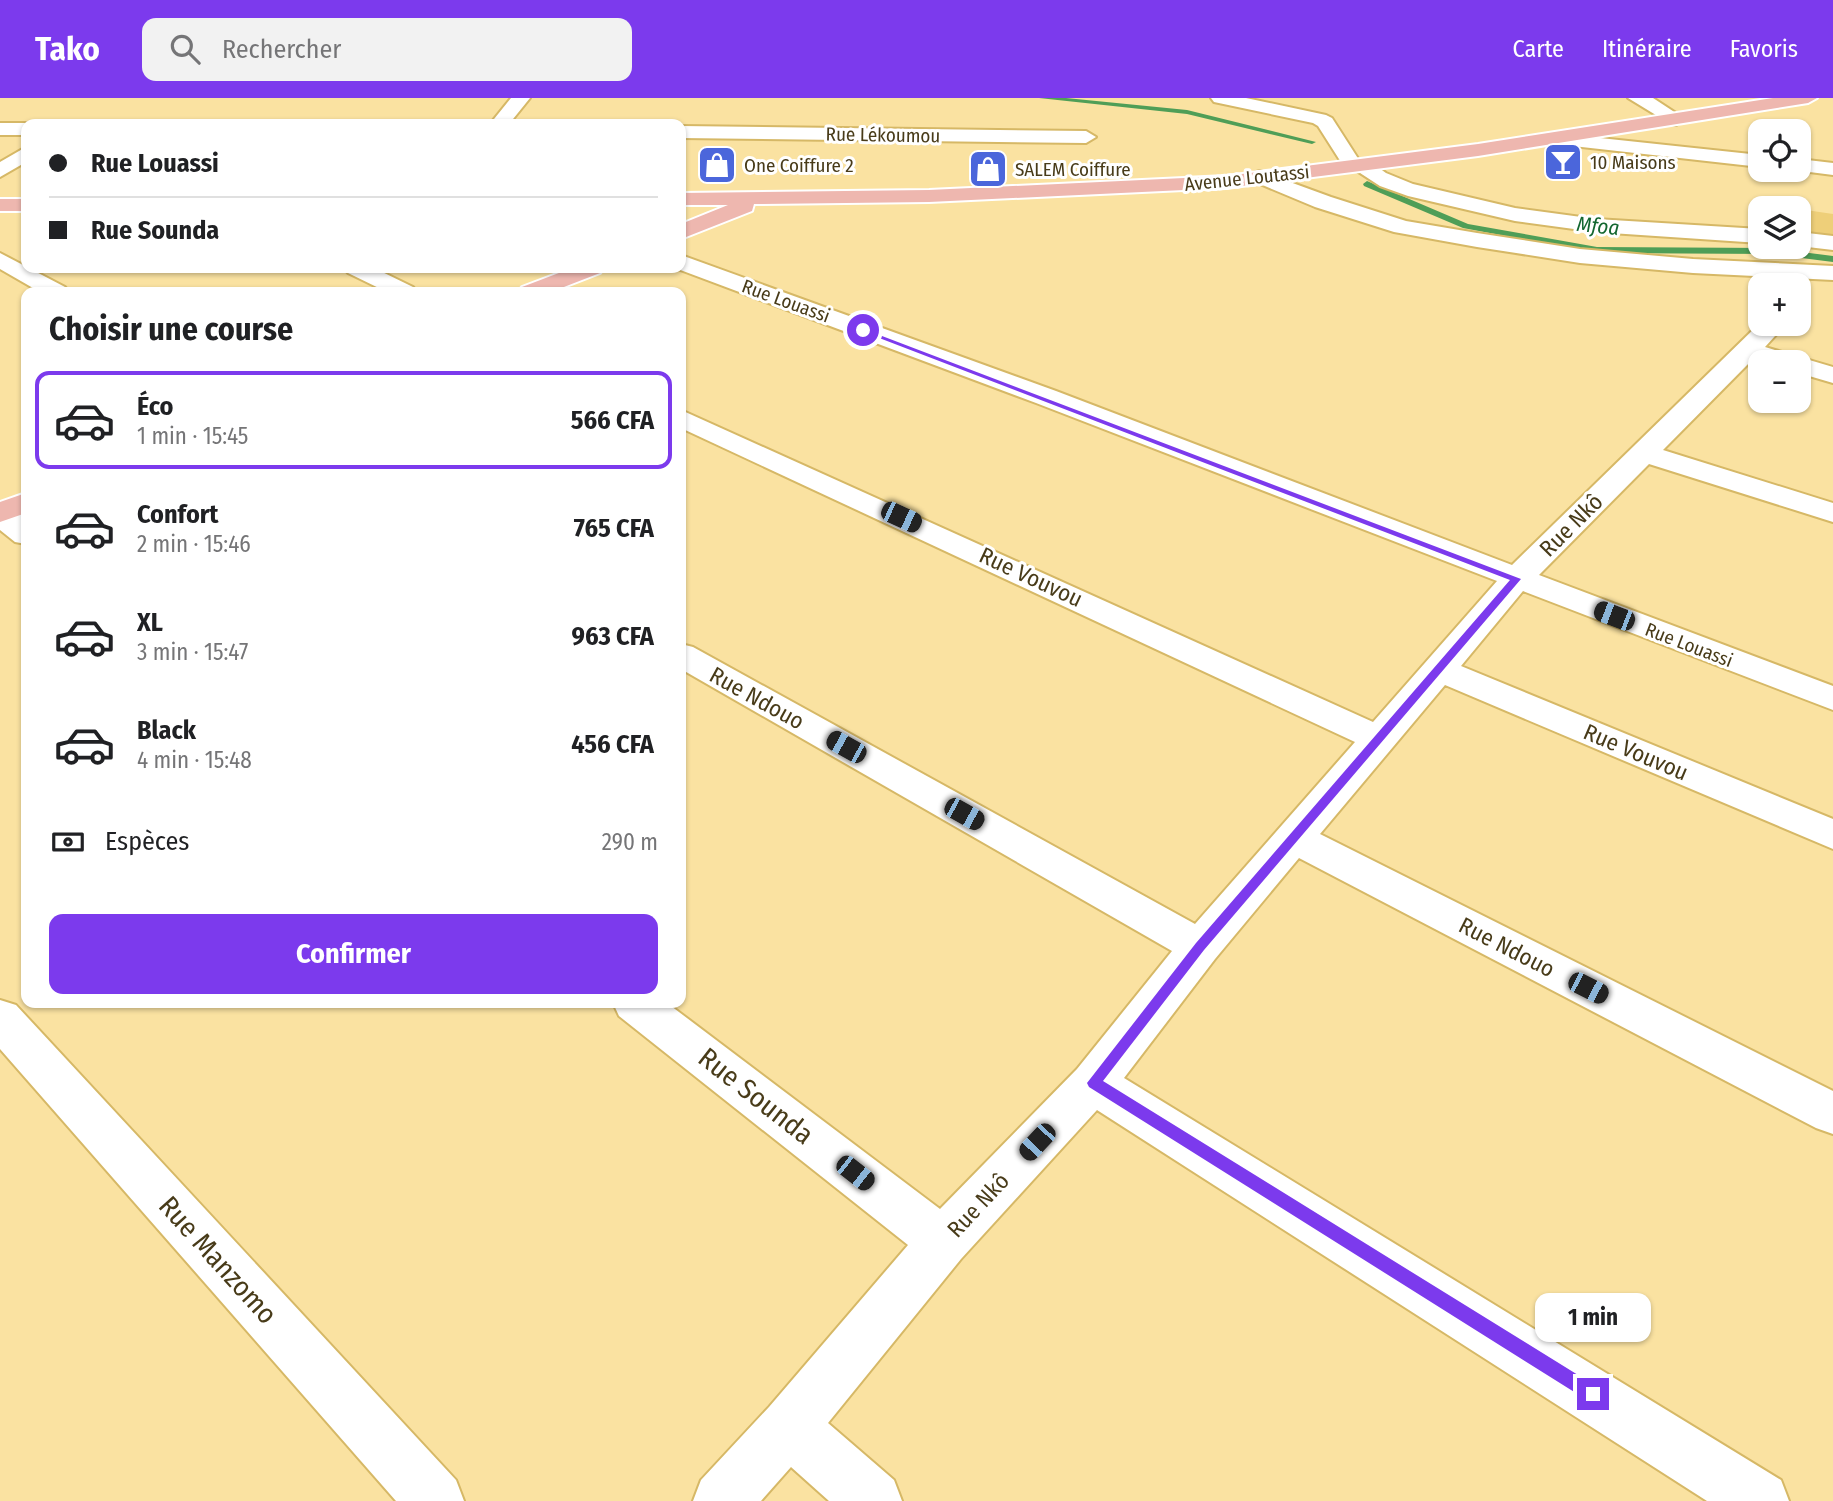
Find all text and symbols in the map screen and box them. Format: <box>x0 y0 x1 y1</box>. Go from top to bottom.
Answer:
search box <box>142 18 632 81</box>
text: Tako <box>35 29 100 69</box>
icon: search <box>166 30 204 68</box>
text: Rechercher <box>222 34 341 65</box>
text: Carte <box>1513 35 1564 63</box>
text: Itinéraire <box>1602 35 1692 63</box>
text: Favoris <box>1730 35 1798 63</box>
map controls <box>1748 119 1811 413</box>
button: locate <box>1748 119 1811 182</box>
street label: Rue Lékoumou <box>825 123 941 147</box>
bar icon: 10 Maisons <box>1542 141 1584 183</box>
shop icon: One Coiffure 2 <box>696 144 738 186</box>
text: Rue Louassi <box>91 148 219 179</box>
shop icon: SALEM Coiffure <box>967 148 1009 190</box>
place label: 10 Maisons <box>1590 151 1676 174</box>
place label: One Coiffure 2 <box>744 154 854 177</box>
place label: SALEM Coiffure <box>1015 158 1131 181</box>
street label: Avenue Loutassi <box>1183 160 1311 196</box>
button: layers <box>1748 196 1811 259</box>
water label: Mfoa <box>1575 211 1621 241</box>
text: Rue Sounda <box>91 215 219 246</box>
button: + <box>1748 273 1811 336</box>
street label: Rue Louassi <box>739 274 833 328</box>
text: Choisir une course <box>49 310 293 348</box>
route start <box>847 314 879 346</box>
button: − <box>1748 350 1811 413</box>
icon: car <box>53 389 116 452</box>
text: Éco <box>137 391 174 422</box>
text: 566 CFA <box>571 405 654 436</box>
text: 1 min · 15:45 <box>137 422 248 450</box>
street label: Rue Nkô <box>1534 488 1608 562</box>
icon: car <box>53 497 116 560</box>
text: Confort <box>137 499 218 530</box>
car <box>878 499 925 535</box>
text: 765 CFA <box>574 513 654 544</box>
text: 2 min · 15:46 <box>137 530 251 558</box>
street label: Rue Vouvou <box>975 541 1087 613</box>
car <box>1591 599 1638 633</box>
icon: car <box>53 605 116 668</box>
text: XL <box>137 607 163 638</box>
street label: Rue Louassi <box>1642 618 1736 672</box>
text: 963 CFA <box>572 621 654 652</box>
text: 3 min · 15:47 <box>137 638 248 666</box>
street label: Rue Ndouo <box>705 661 809 735</box>
icon: car <box>53 713 116 776</box>
text: Black <box>137 715 196 746</box>
street label: Rue Vouvou <box>1579 717 1693 787</box>
car <box>823 728 870 766</box>
text: 456 CFA <box>571 729 654 760</box>
text: 4 min · 15:48 <box>137 746 252 774</box>
car <box>941 795 988 833</box>
icon: cash <box>49 823 87 861</box>
text: Espèces <box>105 826 189 857</box>
text: 290 m <box>602 828 658 856</box>
street label: Rue Ndouo <box>1454 911 1560 983</box>
button: Confirmer <box>49 914 658 994</box>
car <box>1565 969 1612 1007</box>
street label: Rue Sounda <box>692 1041 820 1151</box>
car <box>1015 1119 1060 1165</box>
car <box>832 1152 879 1194</box>
street label: Rue Nkô <box>941 1167 1015 1243</box>
street label: Rue Manzomo <box>152 1189 284 1331</box>
callout: 1 min <box>1535 1292 1651 1342</box>
text: 1 min <box>1568 1303 1618 1331</box>
route end <box>1577 1378 1609 1410</box>

